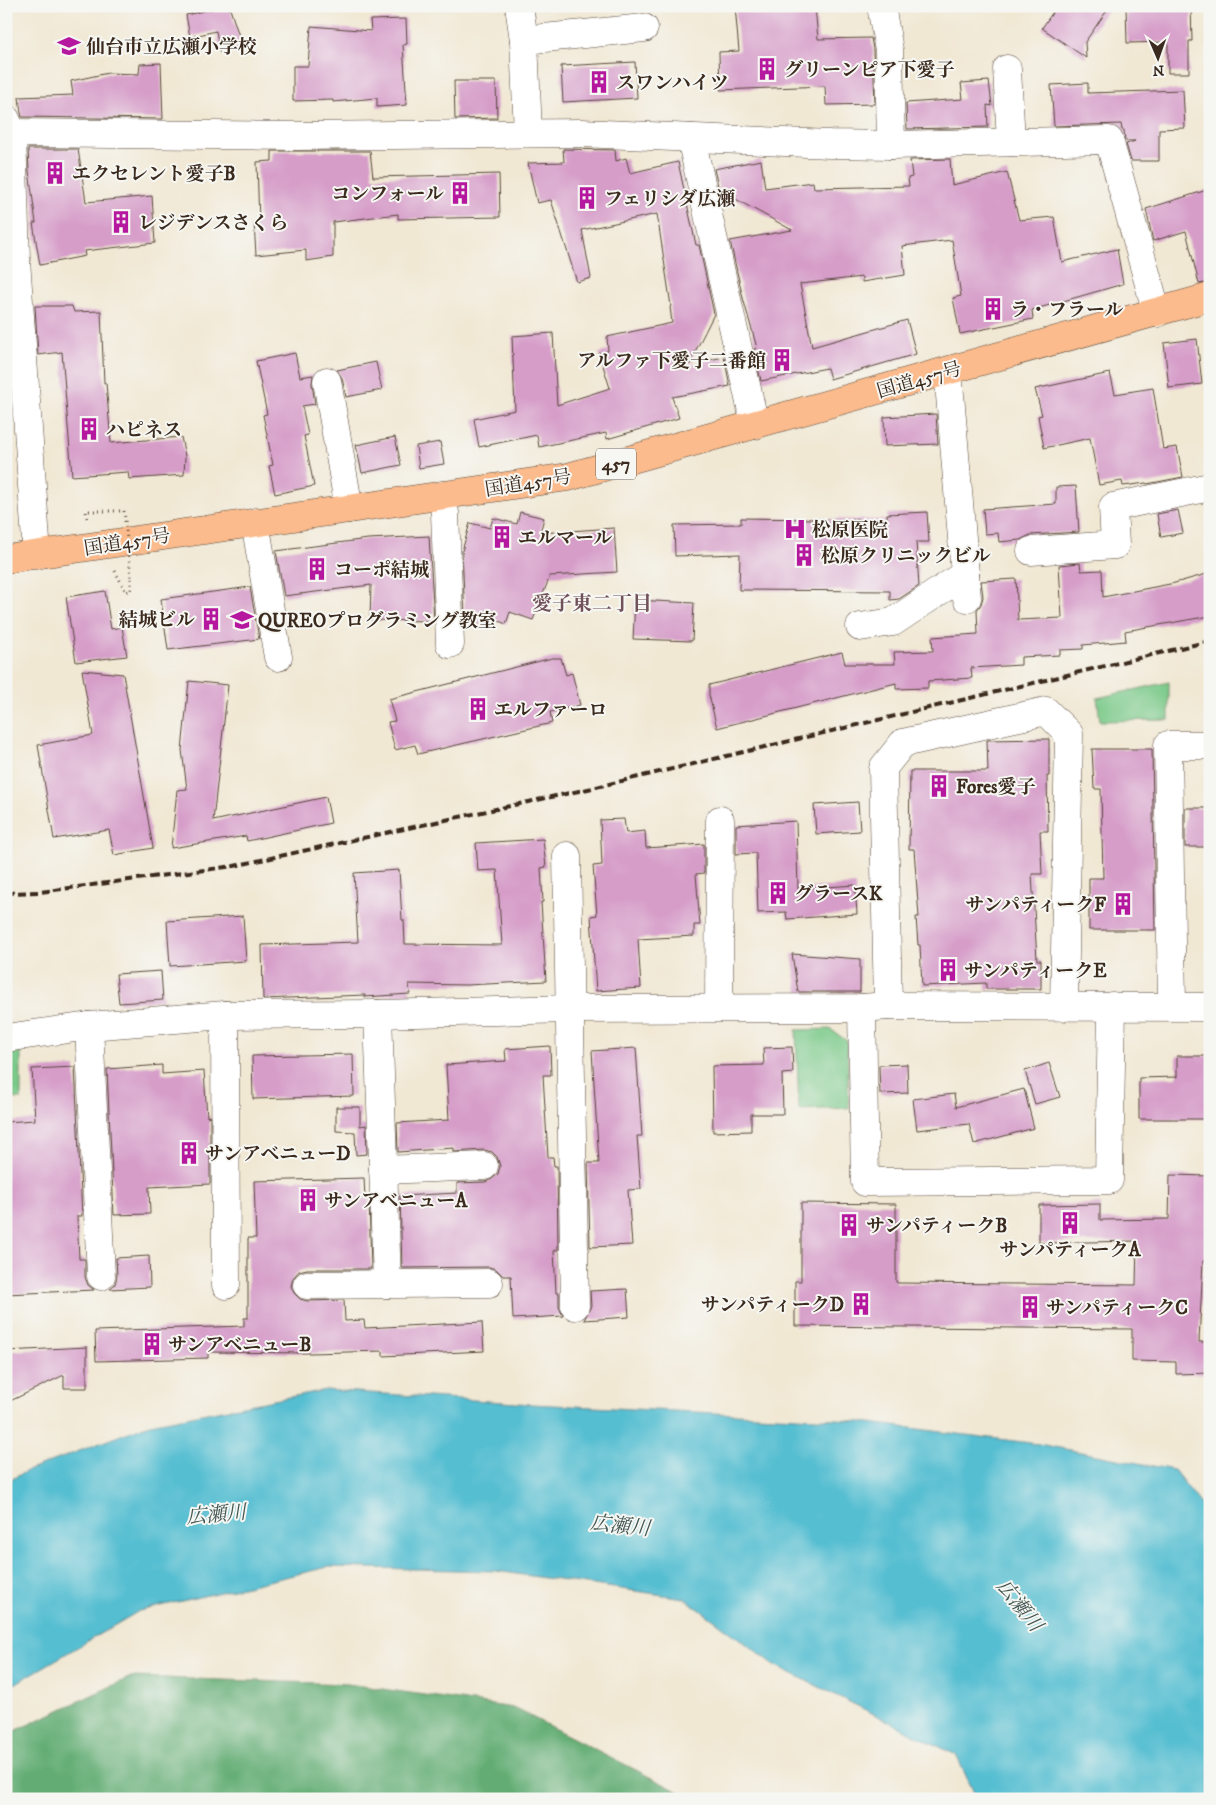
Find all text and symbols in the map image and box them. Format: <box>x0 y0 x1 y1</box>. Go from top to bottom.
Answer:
north arrow <box>1134 32 1184 82</box>
school or university icon: 仙台市立広瀬小学校 <box>56 33 82 59</box>
place label: 仙台市立広瀬小学校 <box>86 36 257 59</box>
building icon: グリーンピア下愛子 <box>754 56 780 82</box>
place label: グリーンピア下愛子 <box>784 59 955 82</box>
text: N <box>1152 61 1164 79</box>
building icon: スワンハイツ <box>586 69 612 95</box>
place label: スワンハイツ <box>616 72 729 95</box>
building icon: エクセレント愛子B <box>42 160 68 186</box>
place label: エクセレント愛子B <box>72 163 236 186</box>
building icon: コンフォール <box>447 180 473 206</box>
place label: コンフォール <box>331 183 444 206</box>
building icon: フェリシダ広瀬 <box>574 185 600 211</box>
place label: フェリシダ広瀬 <box>604 188 735 211</box>
building icon: レジデンスさくら <box>108 209 134 235</box>
place label: レジデンスさくら <box>138 212 289 235</box>
building icon: ラ・フラール <box>980 296 1006 322</box>
place label: ラ・フラール <box>1010 299 1124 322</box>
building icon: アルファ下愛子二番館 <box>769 347 795 373</box>
place label: アルファ下愛子二番館 <box>577 350 766 373</box>
street label: 国道457号 <box>874 357 965 404</box>
building icon: ハピネス <box>76 416 102 442</box>
place label: ハピネス <box>106 419 182 442</box>
road number: 457 <box>596 448 636 479</box>
street label: 国道457号 <box>483 465 573 502</box>
hospital icon: 松原医院 <box>782 516 808 542</box>
place label: 松原医院 <box>812 519 888 542</box>
street label: 国道457号 <box>82 524 172 561</box>
building icon: エルマール <box>489 524 515 550</box>
place label: エルマール <box>518 527 613 550</box>
building icon: 松原クリニックビル <box>791 542 817 568</box>
place label: 松原クリニックビル <box>821 545 991 568</box>
building icon: コーポ結城 <box>304 556 330 582</box>
place label: コーポ結城 <box>334 559 429 582</box>
district label: 愛子東二丁目 <box>532 592 652 617</box>
building icon: 結城ビル <box>198 606 224 632</box>
school or university icon: QUREOプログラミング教室 <box>229 607 255 633</box>
place label: 結城ビル <box>119 609 195 632</box>
place label: QUREOプログラミング教室 <box>258 610 497 633</box>
building icon: エルファーロ <box>465 696 491 722</box>
place label: エルファーロ <box>494 699 608 722</box>
building icon: Fores愛子 <box>926 773 952 799</box>
place label: Fores愛子 <box>956 776 1035 799</box>
building icon: グラースK <box>765 880 791 906</box>
place label: グラースK <box>794 883 883 906</box>
building icon: サンパティークF <box>1110 891 1136 917</box>
place label: サンパティークF <box>965 894 1106 917</box>
building icon: サンパティークE <box>935 957 961 983</box>
place label: サンパティークE <box>964 960 1107 983</box>
building icon: サンアベニューD <box>176 1140 202 1166</box>
place label: サンアベニューD <box>205 1143 350 1166</box>
building icon: サンアベニューA <box>295 1187 321 1213</box>
place label: サンアベニューA <box>324 1190 468 1213</box>
building icon: サンパティークA <box>1057 1210 1083 1236</box>
building icon: サンパティークB <box>836 1212 862 1238</box>
place label: サンパティークB <box>866 1215 1007 1238</box>
place label: サンパティークA <box>999 1239 1142 1262</box>
building icon: サンパティークD <box>848 1291 874 1317</box>
place label: サンパティークD <box>701 1294 844 1317</box>
building icon: サンパティークC <box>1017 1294 1043 1320</box>
place label: サンパティークC <box>1046 1297 1188 1320</box>
building icon: サンアベニューB <box>139 1331 165 1357</box>
place label: サンアベニューB <box>168 1334 311 1357</box>
water label: 広瀬川 <box>185 1500 249 1531</box>
water label: 広瀬川 <box>589 1511 653 1542</box>
water label: 広瀬川 <box>990 1575 1049 1639</box>

